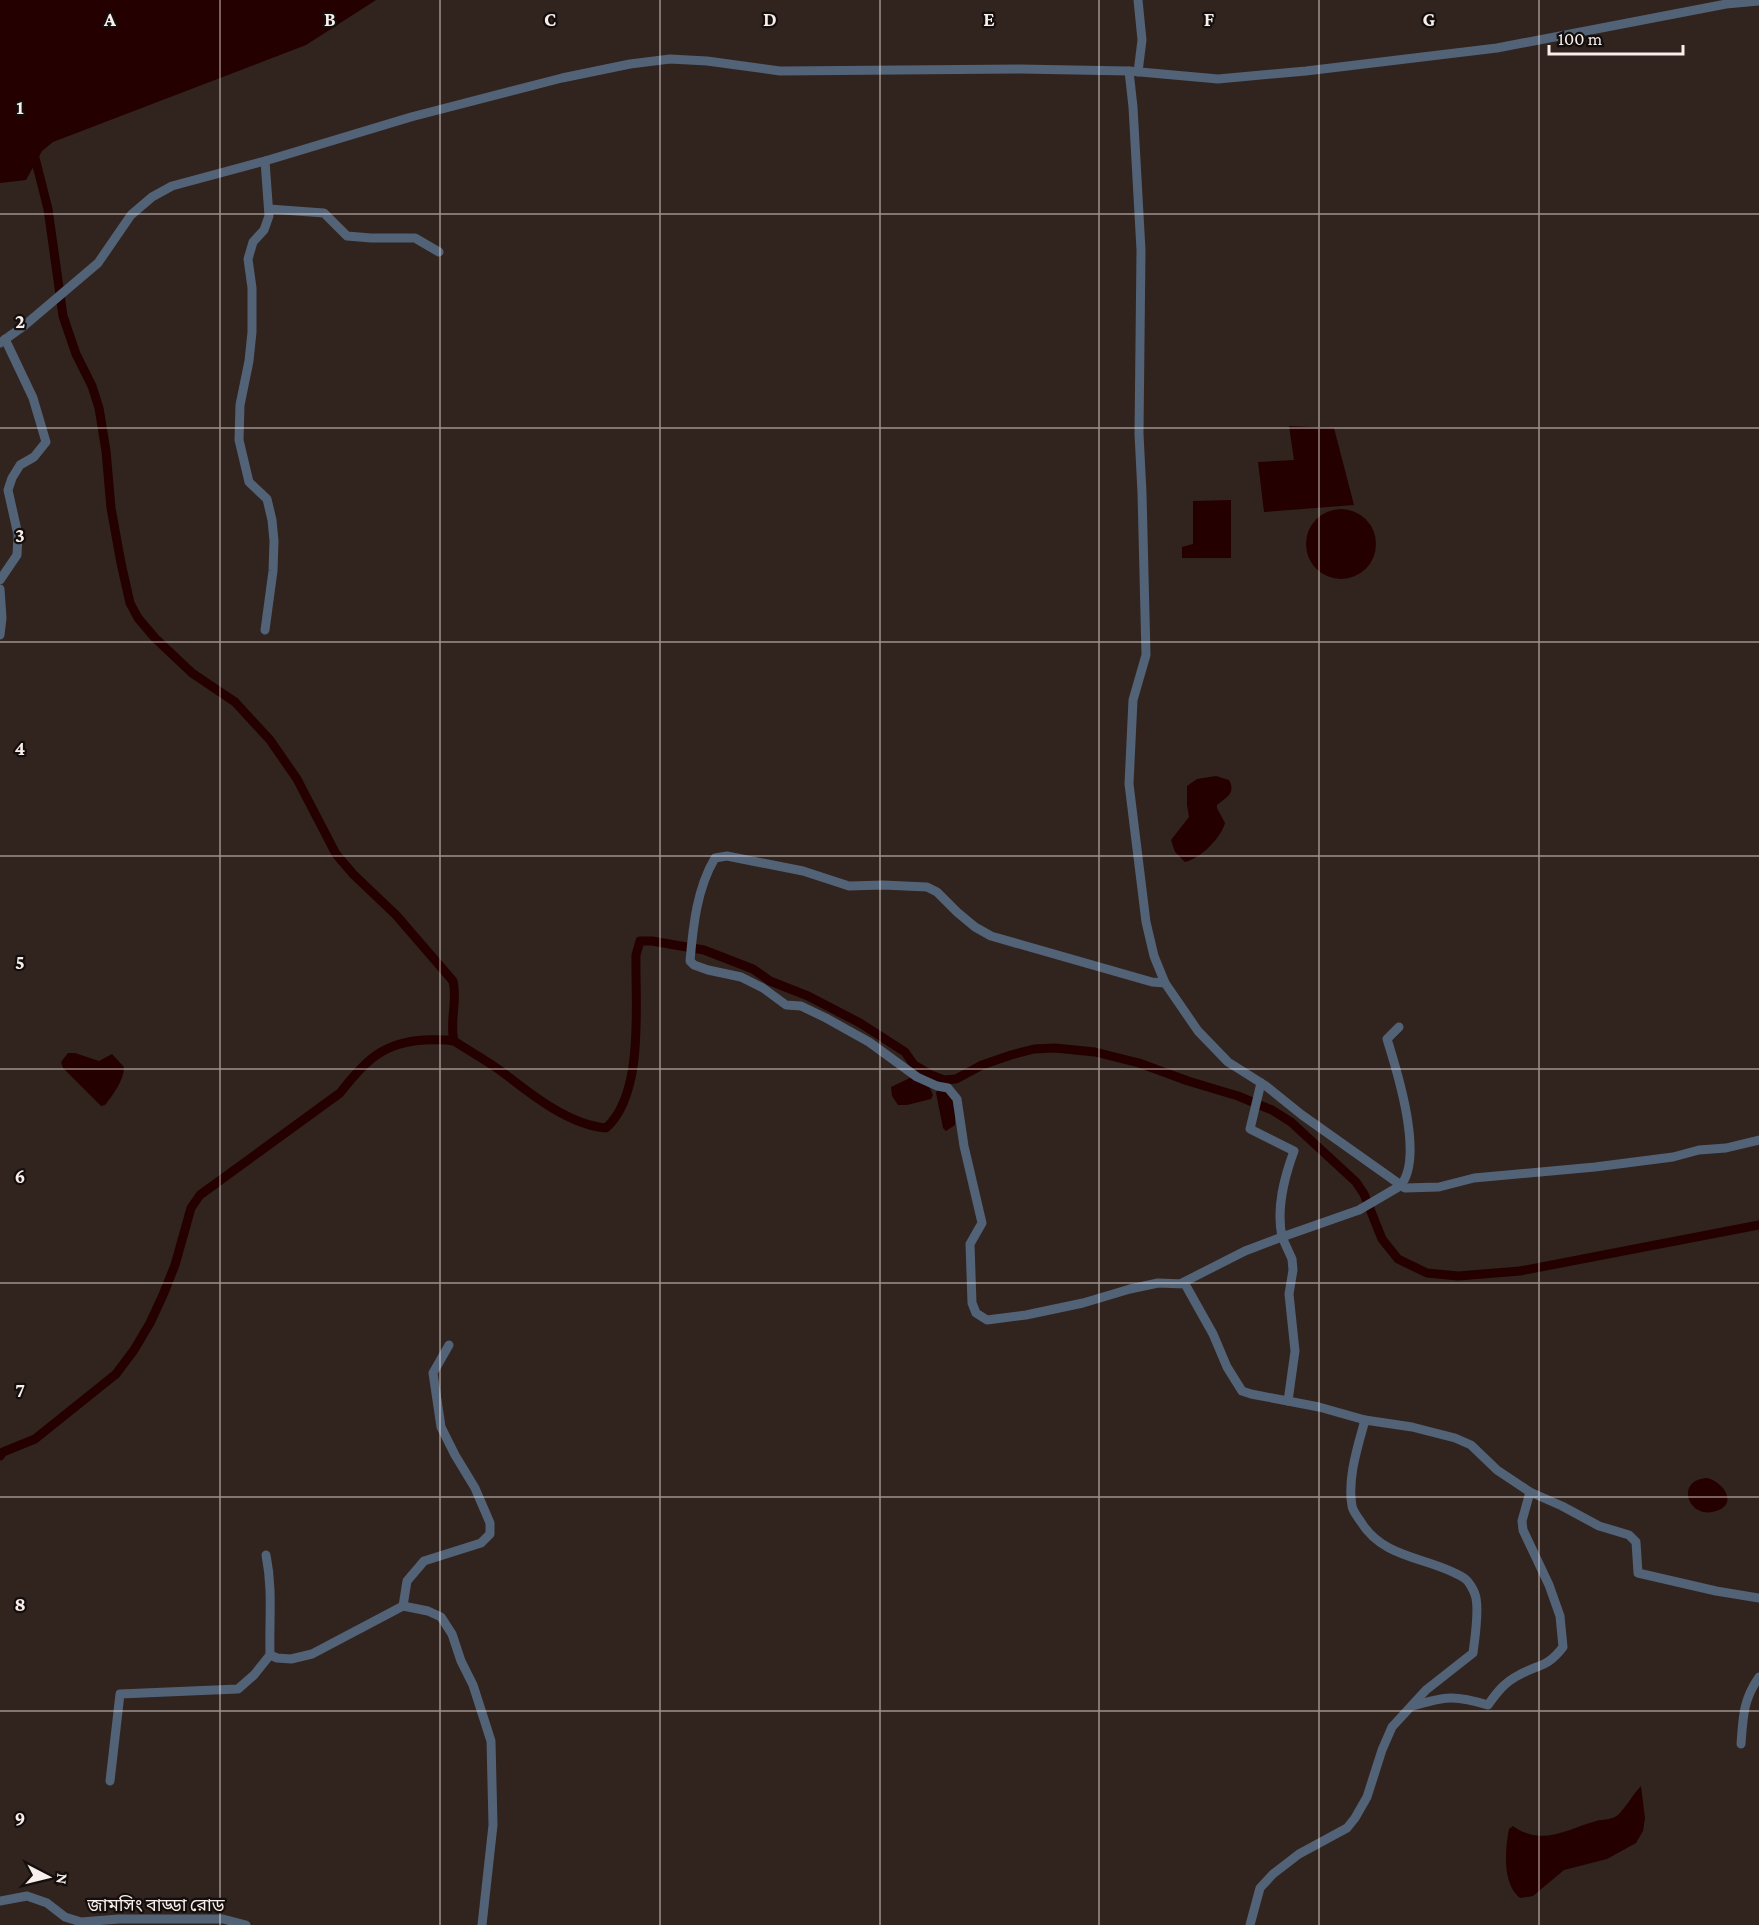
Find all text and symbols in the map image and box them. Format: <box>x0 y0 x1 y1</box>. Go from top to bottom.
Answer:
text: A <box>103 8 117 30</box>
text: B <box>324 8 336 30</box>
text: C <box>544 8 556 30</box>
text: D <box>763 8 777 30</box>
text: E <box>983 8 995 30</box>
text: F <box>1204 8 1215 30</box>
text: G <box>1423 8 1436 30</box>
scale bar <box>1549 18 1682 56</box>
text: 100 m <box>1558 29 1603 49</box>
text: 1 <box>16 96 24 118</box>
text: 2 <box>15 310 25 332</box>
text: 3 <box>15 524 25 546</box>
text: 4 <box>15 737 26 759</box>
text: 5 <box>15 951 25 973</box>
text: 6 <box>15 1165 25 1187</box>
text: 7 <box>15 1379 25 1401</box>
text: 8 <box>14 1593 26 1615</box>
text: 9 <box>15 1807 25 1829</box>
north arrow <box>18 1847 78 1907</box>
text: N <box>53 1872 71 1885</box>
street label: জামসিং বাড্ডা রোড <box>86 1895 225 1915</box>

